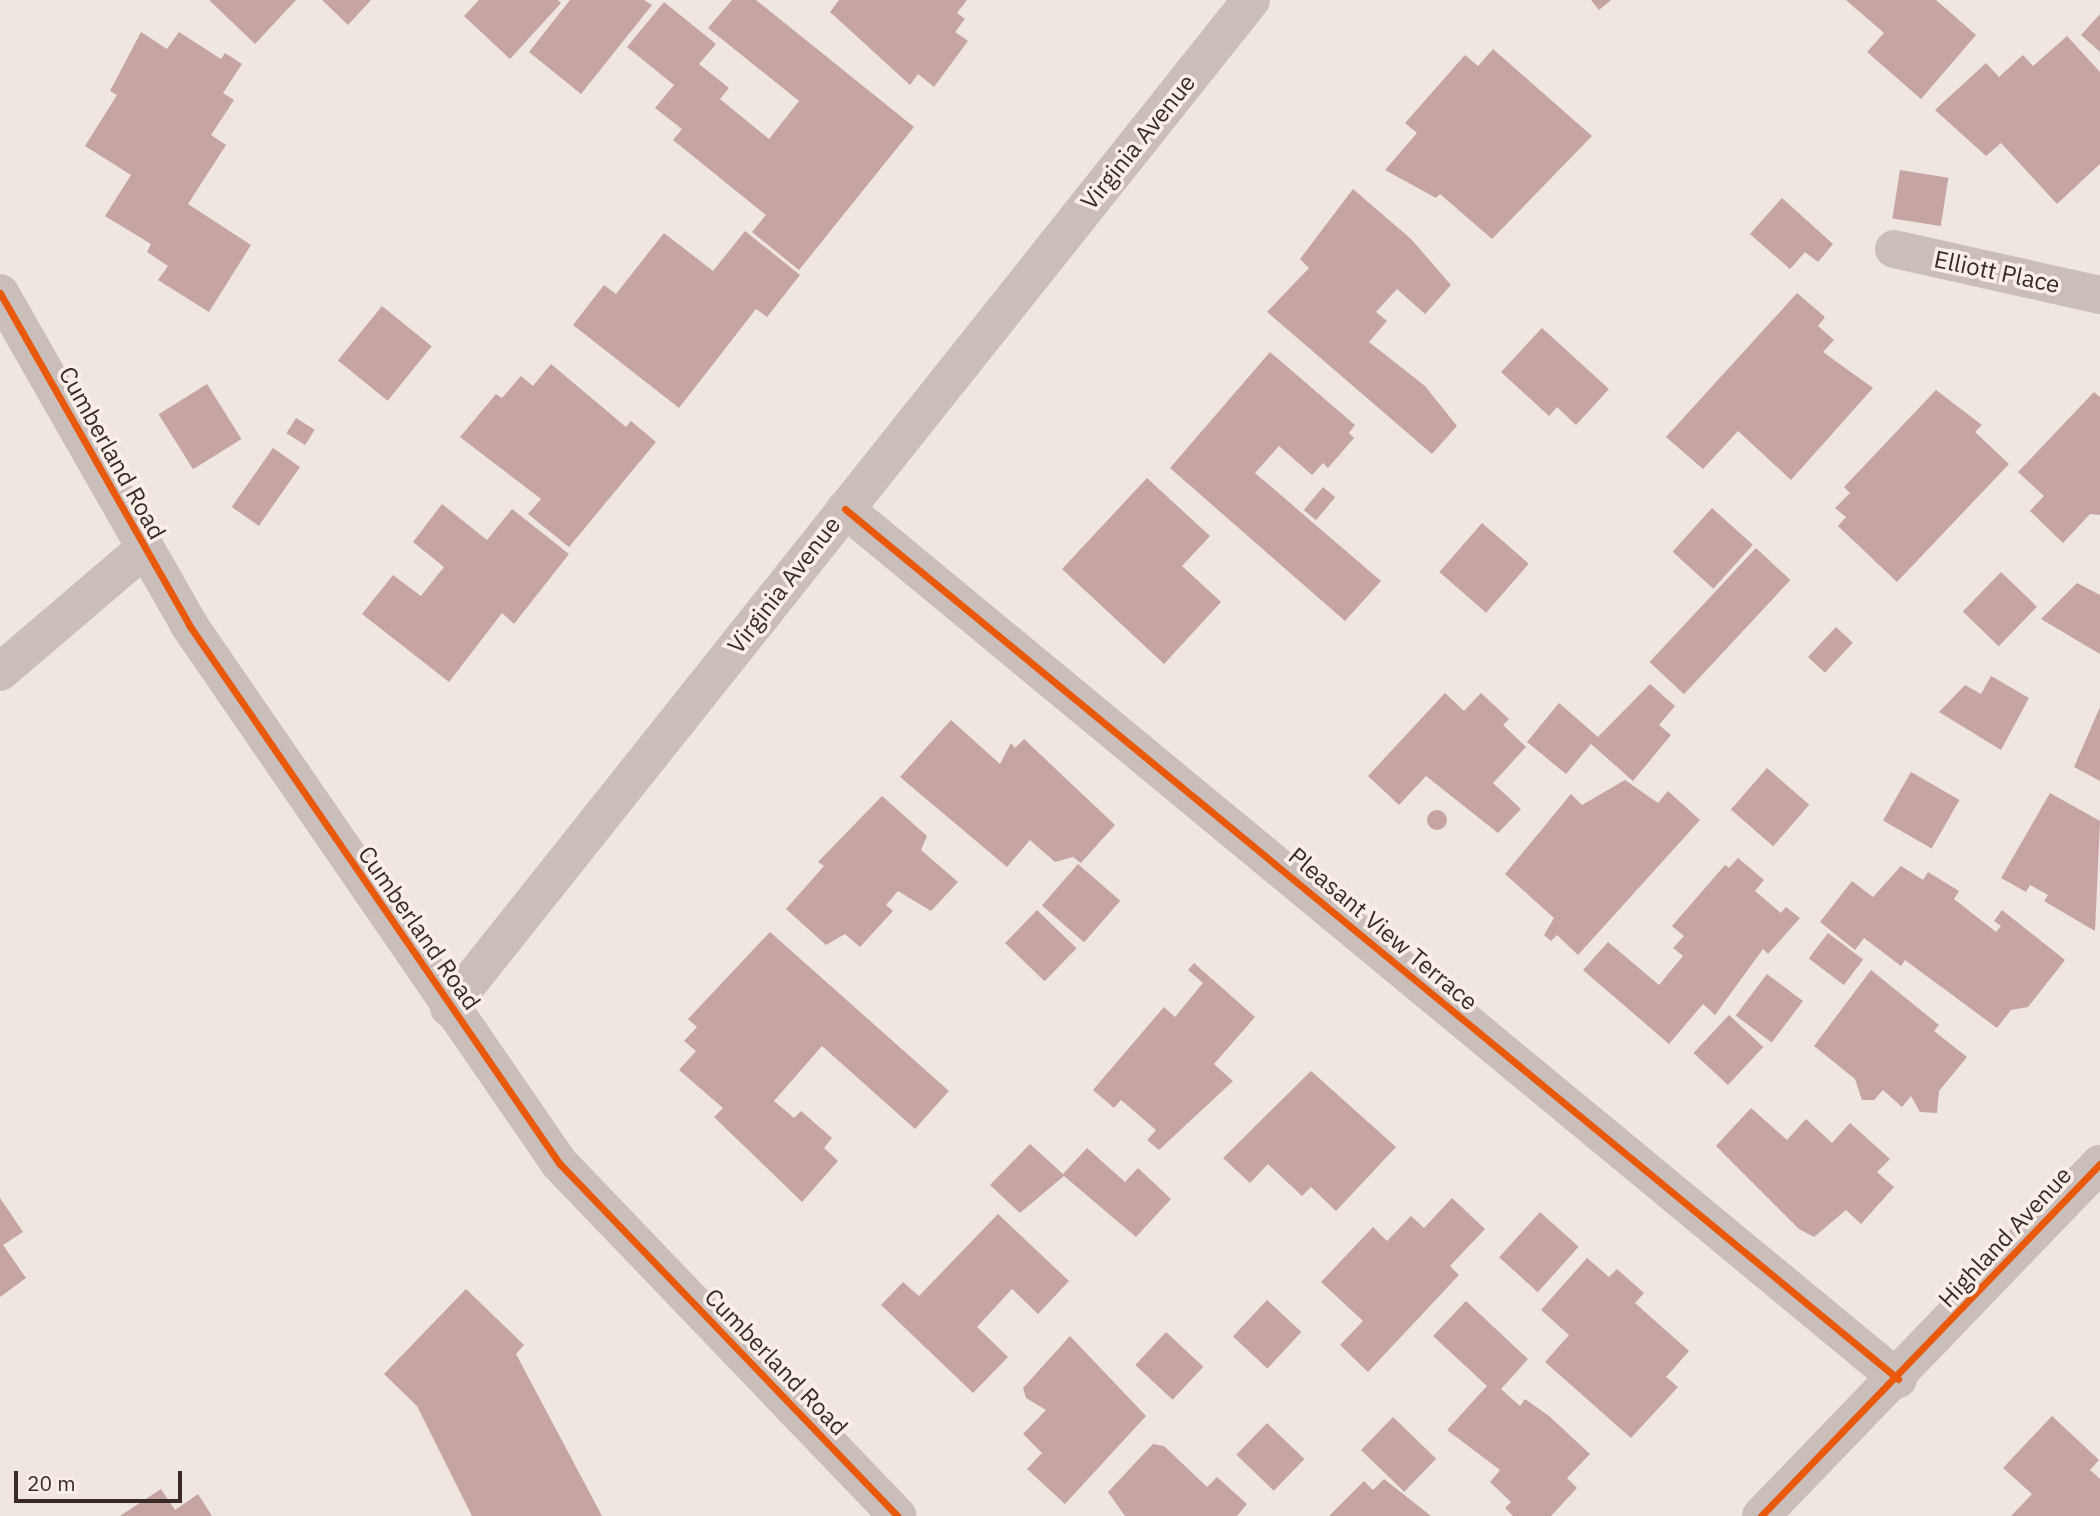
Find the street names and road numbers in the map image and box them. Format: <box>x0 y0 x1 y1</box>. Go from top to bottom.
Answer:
street label: Virginia Avenue <box>1075 69 1201 215</box>
street label: Elliott Place <box>1932 245 2062 299</box>
street label: Cumberland Road <box>53 362 171 544</box>
street label: Virginia Avenue <box>722 511 846 659</box>
street label: Cumberland Road <box>352 841 486 1015</box>
street label: Pleasant View Terrace <box>1283 842 1483 1016</box>
street label: Highland Avenue <box>1932 1161 2078 1313</box>
street label: Cumberland Road <box>699 1283 853 1441</box>

